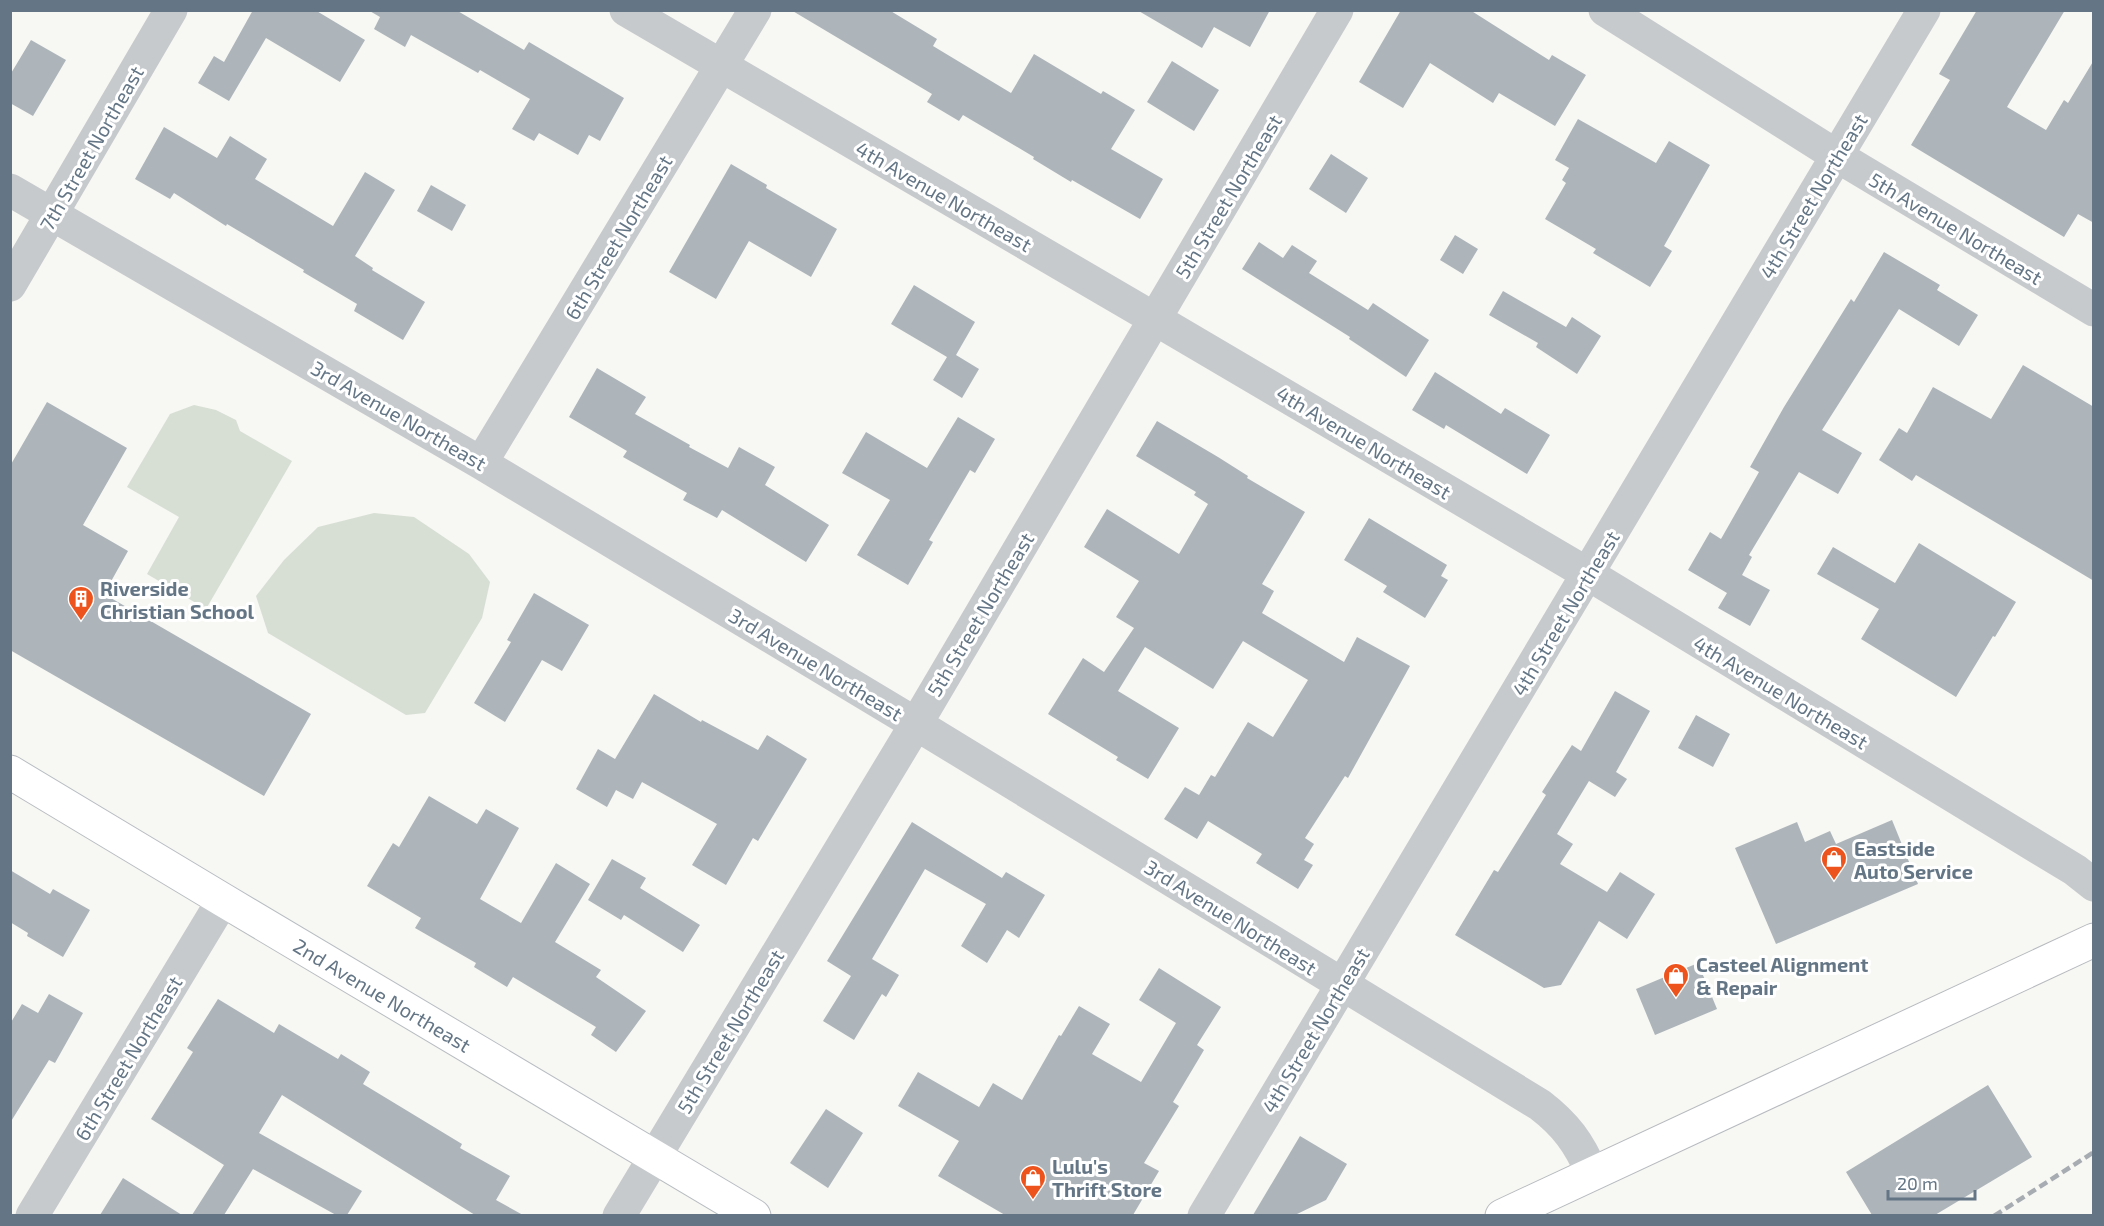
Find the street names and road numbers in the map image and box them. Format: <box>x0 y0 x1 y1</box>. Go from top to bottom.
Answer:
street label: 7th Street Northeast <box>34 61 148 235</box>
street label: 5th Street Northeast <box>1170 109 1287 282</box>
street label: 4th Street Northeast <box>1754 109 1872 283</box>
street label: 4th Avenue Northeast <box>852 136 1037 256</box>
street label: 6th Street Northeast <box>559 150 677 323</box>
street label: 5th Avenue Northeast <box>1865 167 2047 289</box>
street label: 3rd Avenue Northeast <box>307 355 491 475</box>
street label: 4th Avenue Northeast <box>1272 380 1456 504</box>
street label: 4th Street Northeast <box>1506 526 1624 700</box>
street label: 5th Street Northeast <box>922 527 1039 700</box>
street label: 3rd Avenue Northeast <box>725 603 907 725</box>
street label: 4th Avenue Northeast <box>1689 630 1873 754</box>
street label: 3rd Avenue Northeast <box>1141 854 1322 980</box>
street label: 2nd Avenue Northeast <box>289 933 476 1057</box>
street label: 4th Street Northeast <box>1256 943 1374 1117</box>
street label: 5th Street Northeast <box>672 944 789 1117</box>
street label: 6th Street Northeast <box>69 971 187 1144</box>

